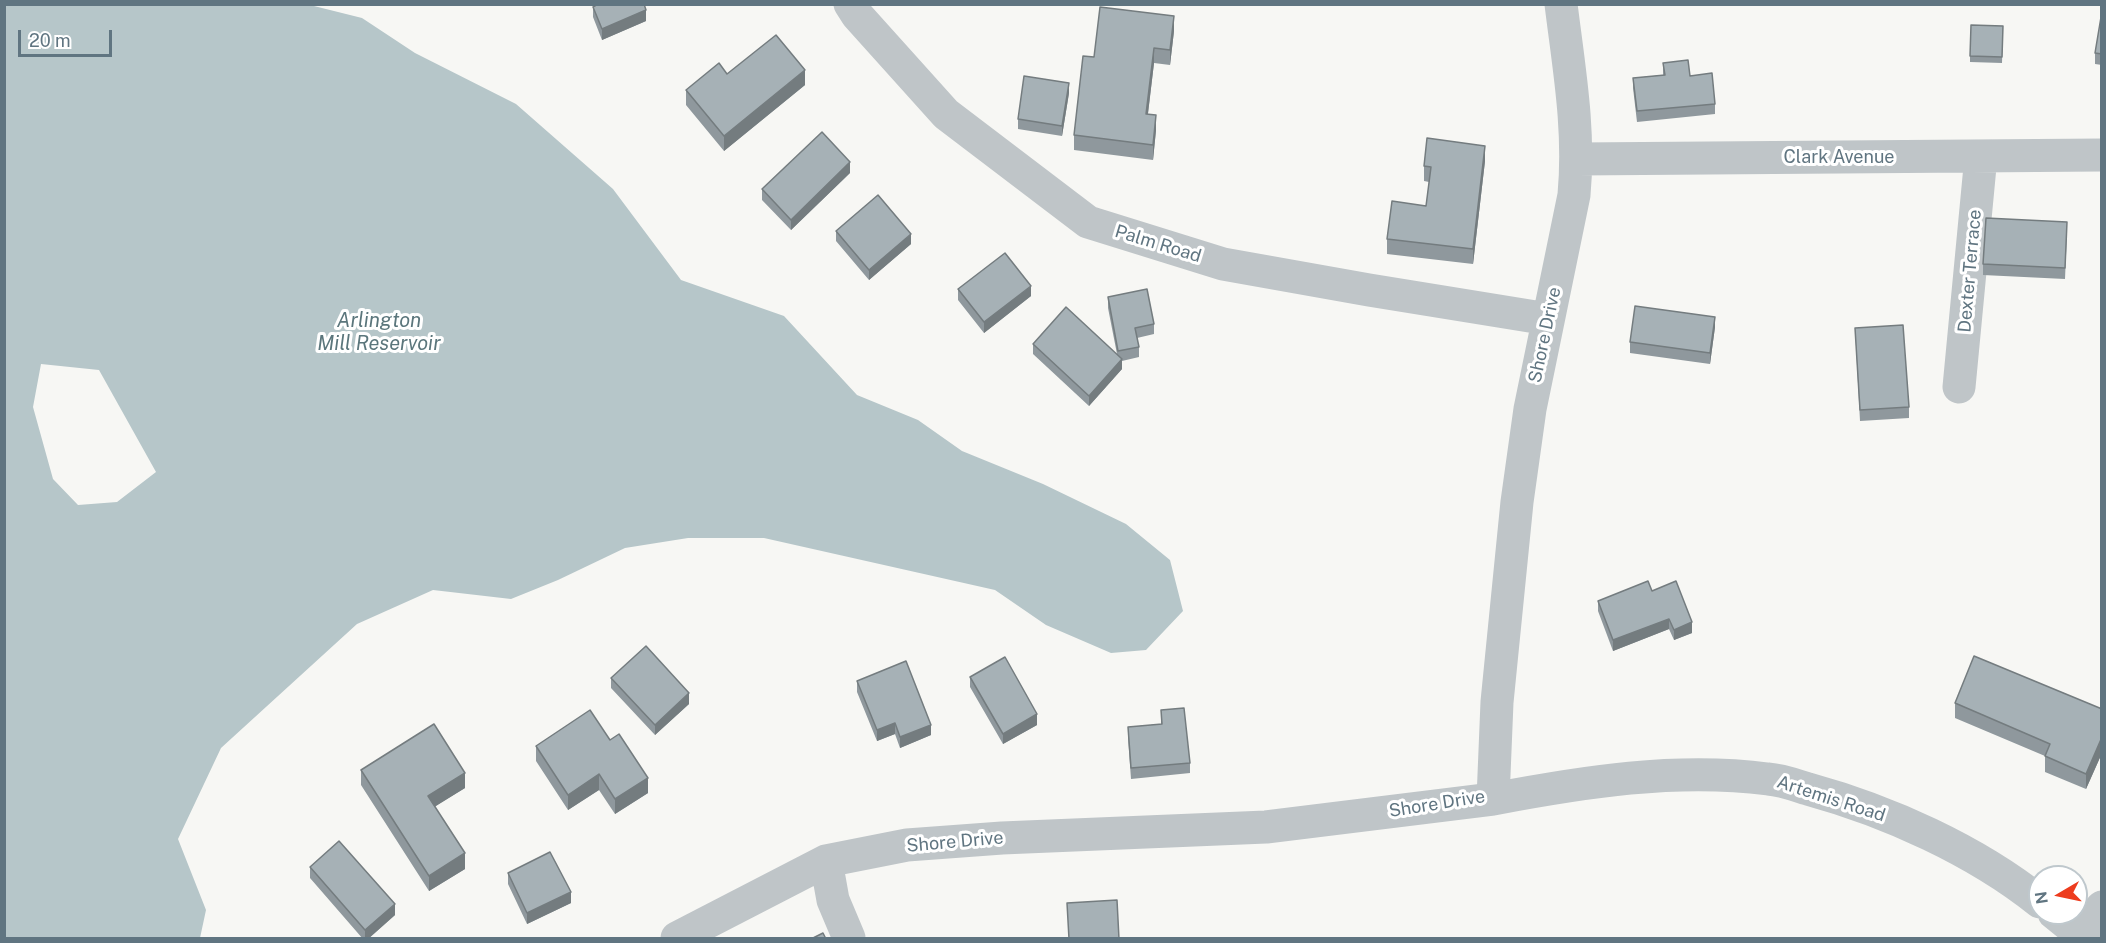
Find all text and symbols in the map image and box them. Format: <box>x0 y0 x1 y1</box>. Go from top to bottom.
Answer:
scale bar <box>21 18 116 56</box>
text: 20 m <box>29 30 71 51</box>
street label: Clark Avenue <box>1783 146 1895 168</box>
street label: Dexter Terrace <box>1954 209 1986 333</box>
street label: Palm Road <box>1112 221 1204 267</box>
street label: Shore Drive <box>1524 285 1566 385</box>
water label: Arlington Mill Reservoir <box>317 309 441 356</box>
street label: Artemis Road <box>1774 771 1888 827</box>
street label: Shore Drive <box>1387 786 1487 822</box>
street label: Shore Drive <box>906 827 1004 857</box>
north arrow <box>2028 865 2088 925</box>
text: N <box>2031 890 2052 905</box>

